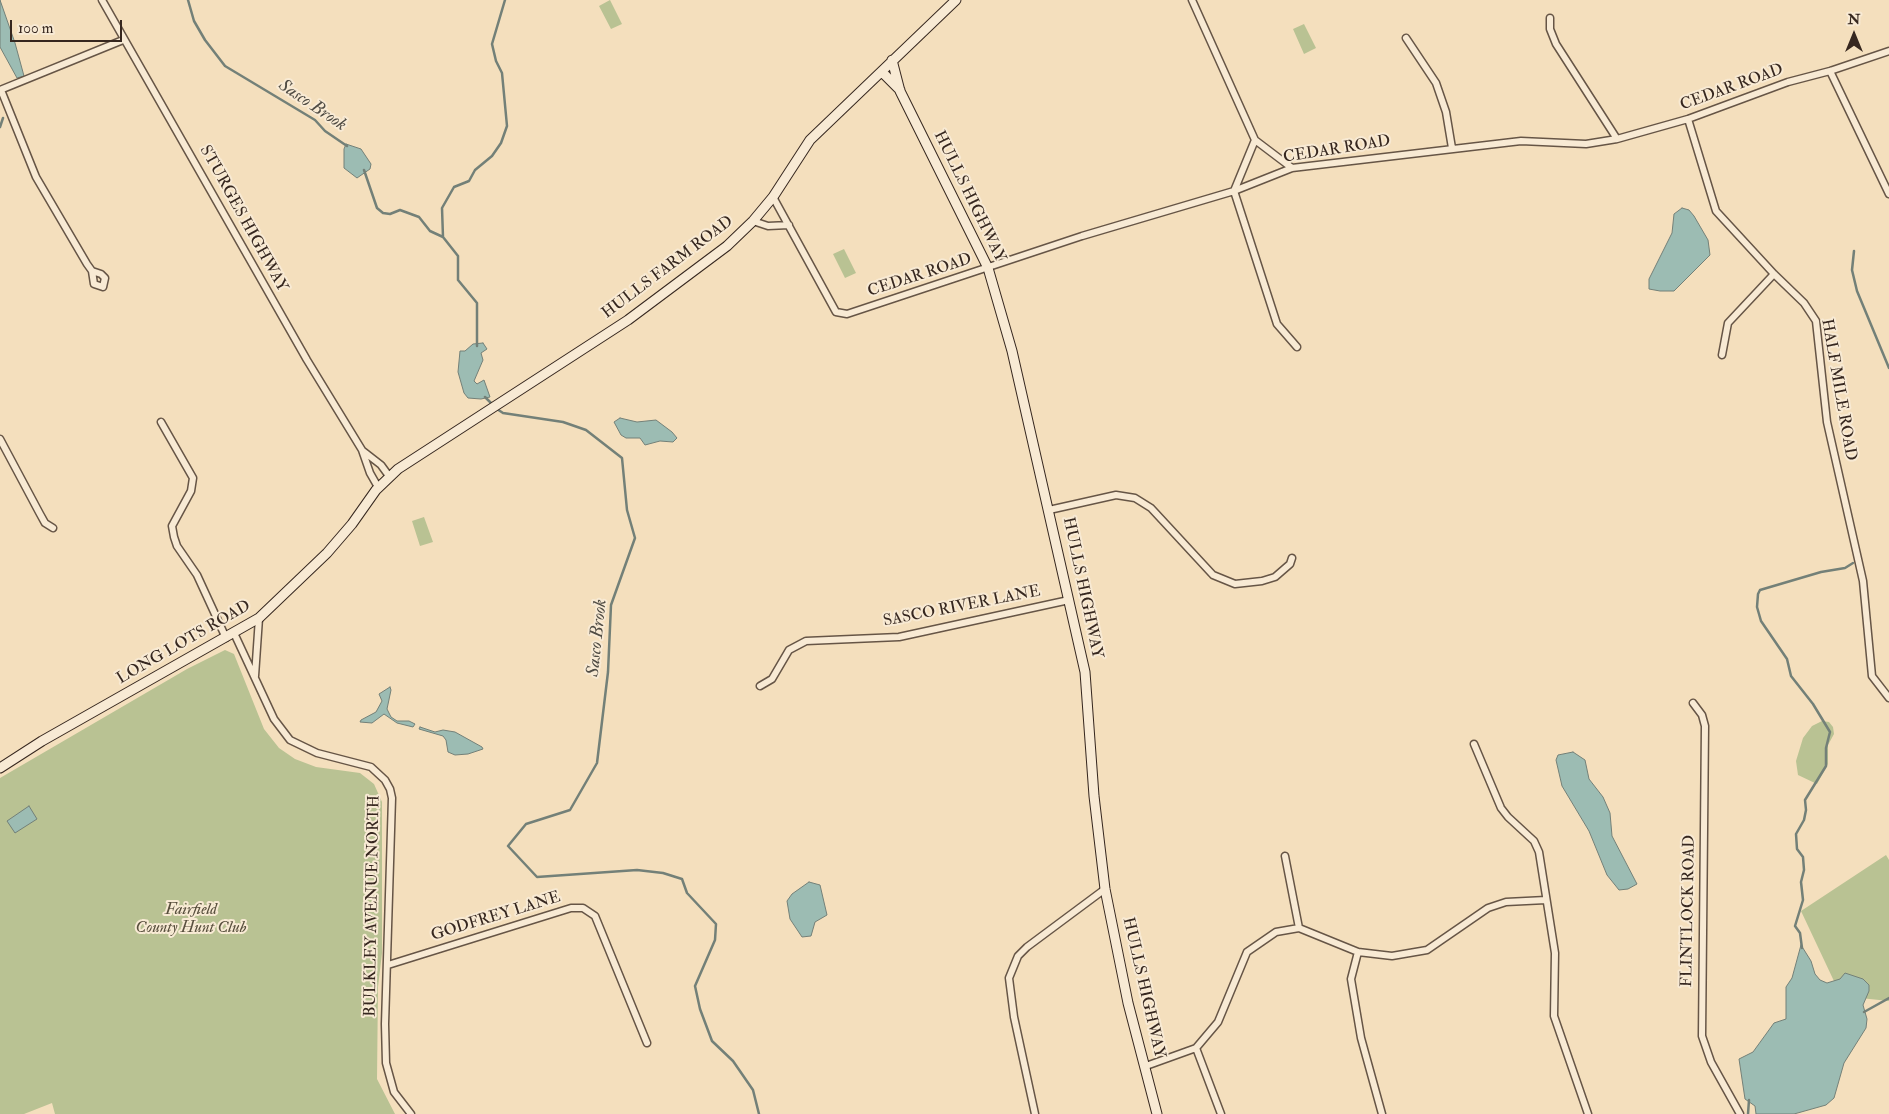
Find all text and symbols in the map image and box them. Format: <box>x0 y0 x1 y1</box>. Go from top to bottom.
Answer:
scale bar <box>12 10 125 42</box>
north arrow <box>1829 10 1879 60</box>
text: N <box>1848 11 1860 28</box>
text: 100 m <box>18 19 53 38</box>
street label: CEDAR ROAD <box>1678 60 1786 116</box>
water label: Sasco Brook <box>274 75 350 137</box>
street label: HULLS HIGHWAY <box>929 128 1009 266</box>
street label: CEDAR ROAD <box>1282 132 1392 168</box>
street label: STURGES HIGHWAY <box>195 142 291 296</box>
street label: HULLS FARM ROAD <box>599 212 737 324</box>
street label: CEDAR ROAD <box>866 250 974 302</box>
street label: HALF MILE ROAD <box>1816 317 1860 463</box>
street label: HULLS HIGHWAY <box>1058 516 1106 660</box>
street label: SASCO RIVER LANE <box>882 582 1042 632</box>
street label: LONG LOTS ROAD <box>114 597 254 689</box>
water label: Sasco Brook <box>583 598 613 678</box>
street label: BULKLEY AVENUE NORTH <box>361 795 385 1017</box>
street label: FLINTLOCK ROAD <box>1678 835 1700 987</box>
street label: GODFREY LANE <box>429 888 563 946</box>
park label: Fairfield County Hunt Club <box>136 901 246 939</box>
street label: HULLS HIGHWAY <box>1117 916 1169 1060</box>

